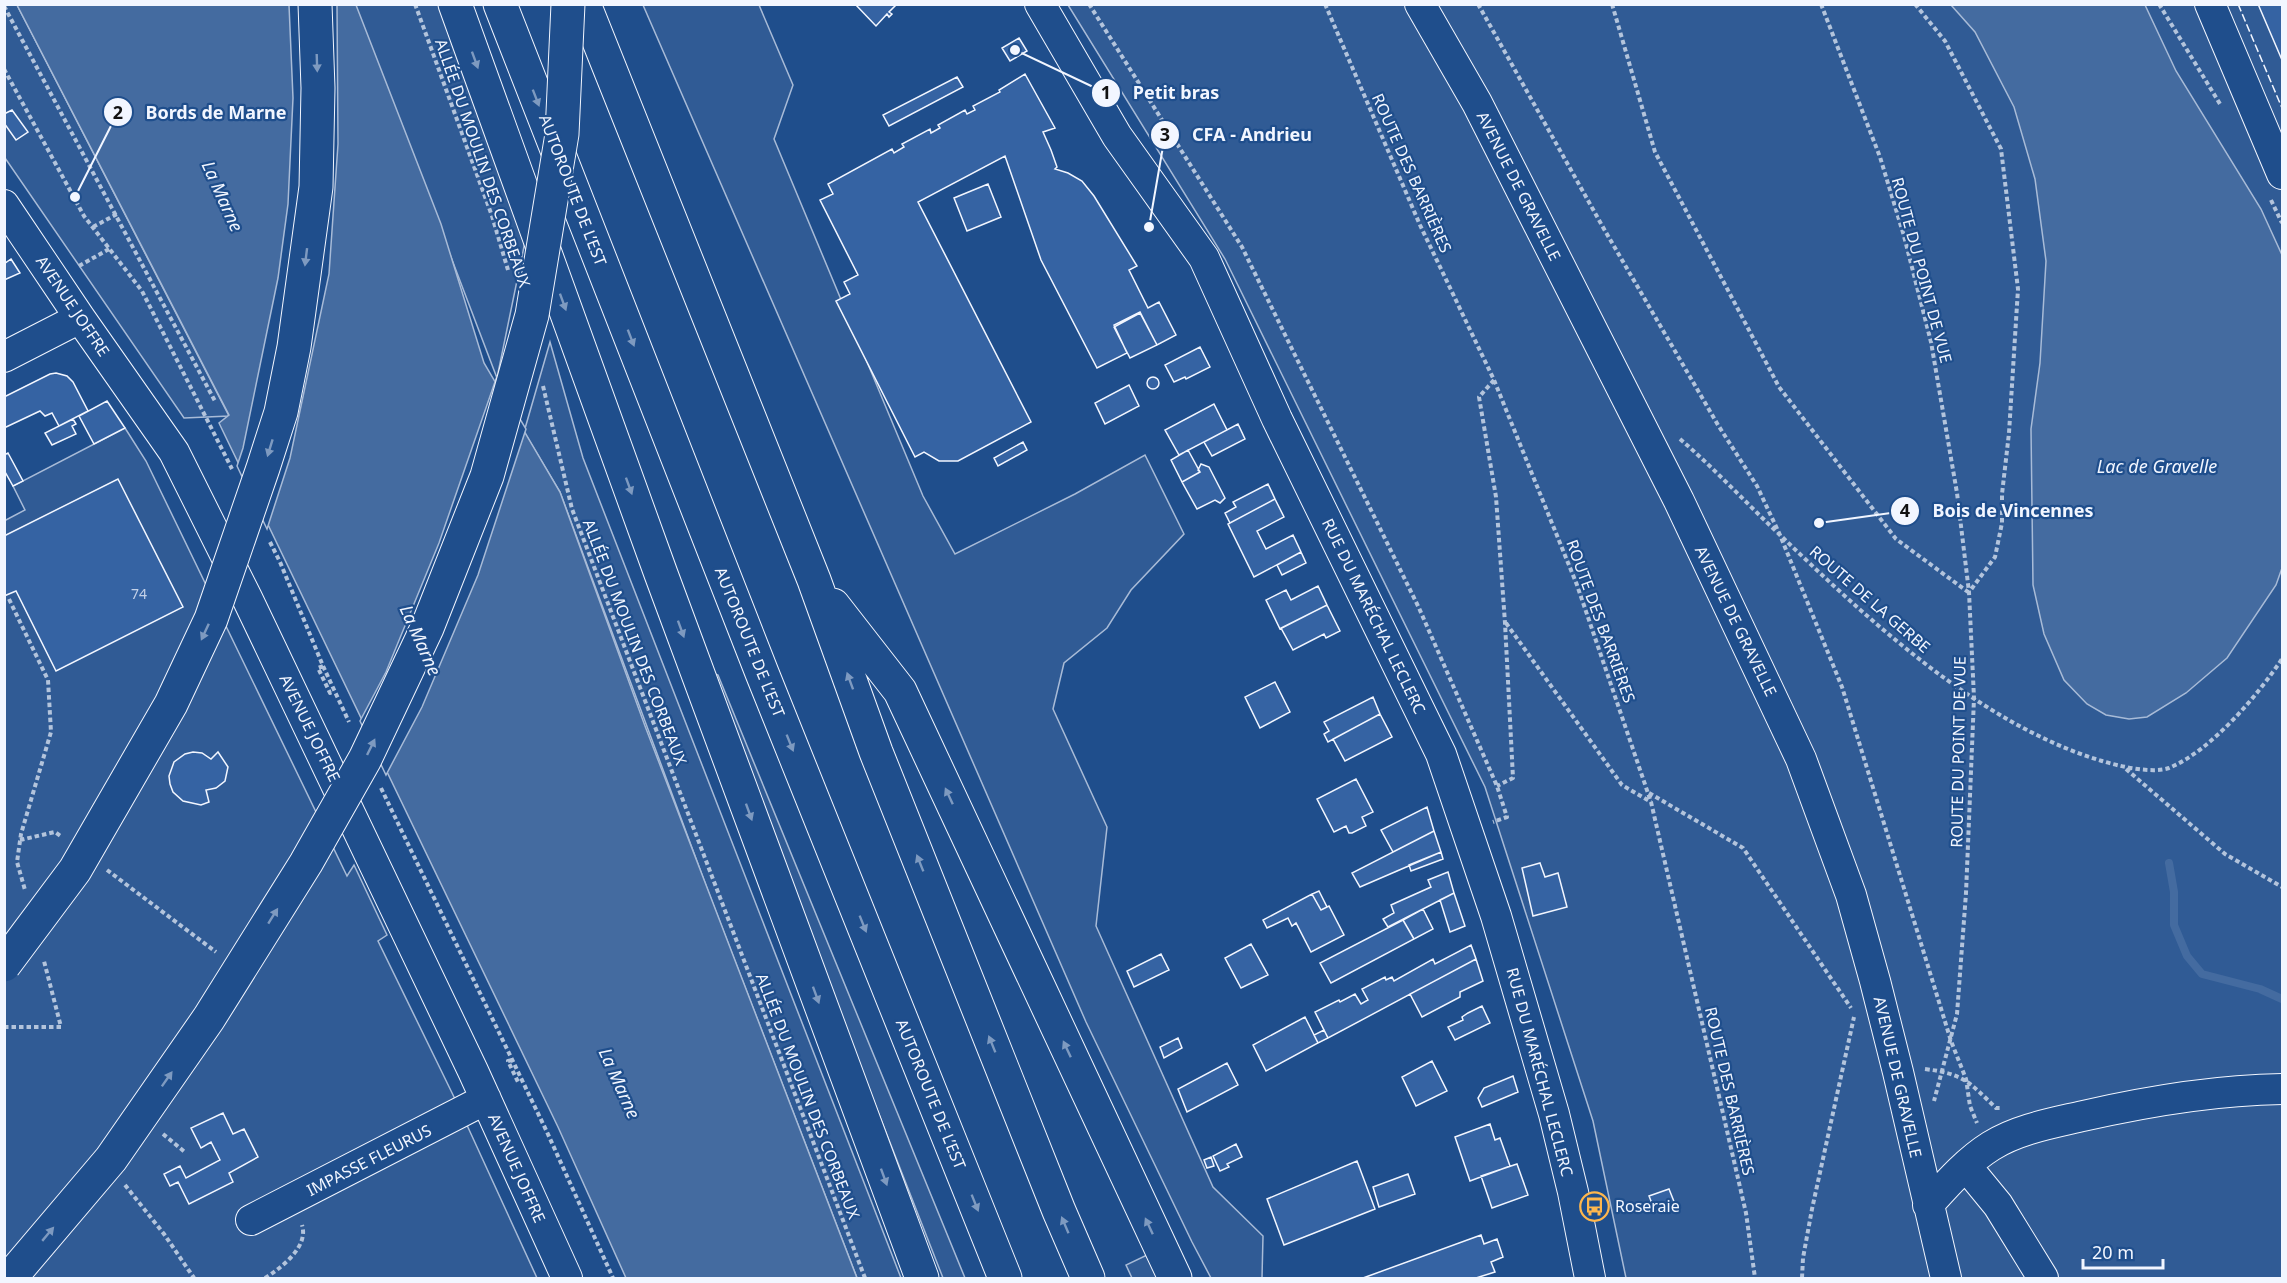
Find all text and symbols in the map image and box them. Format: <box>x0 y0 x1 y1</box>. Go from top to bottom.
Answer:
street label: ALLÉE DU MOULIN DES CORBEAUX <box>430 36 536 291</box>
one-way arrow <box>471 51 481 69</box>
one-way arrow <box>312 53 322 72</box>
callout: Petit bras <box>1091 75 1231 111</box>
text: 1 <box>1101 80 1111 104</box>
text: Petit bras <box>1133 80 1219 104</box>
one-way arrow <box>532 89 542 107</box>
street label: ROUTE DES BARRIÈRES <box>1367 90 1457 256</box>
callout: Bords de Marne <box>103 94 298 130</box>
text: 2 <box>113 100 123 124</box>
text: Bords de Marne <box>145 100 287 124</box>
street label: AVENUE DE GRAVELLE <box>1472 107 1566 265</box>
street label: AUTOROUTE DE L’EST <box>534 111 612 269</box>
callout: CFA - Andrieu <box>1150 117 1324 153</box>
text: 3 <box>1160 122 1170 146</box>
text: CFA - Andrieu <box>1192 122 1312 146</box>
water label: La Marne <box>197 157 249 235</box>
street label: ROUTE DU POINT DE VUE <box>1887 175 1957 365</box>
one-way arrow <box>302 248 311 267</box>
street label: AVENUE JOFFRE <box>31 251 115 361</box>
one-way arrow <box>558 293 568 311</box>
one-way arrow <box>627 329 636 347</box>
one-way arrow <box>264 439 274 457</box>
water label: Lac de Gravelle <box>2097 454 2217 478</box>
one-way arrow <box>624 477 634 495</box>
callout: Bois de Vincennes <box>1890 493 2105 529</box>
text: 4 <box>1900 498 1910 522</box>
text: Bois de Vincennes <box>1932 498 2094 522</box>
street label: RUE DU MARÉCHAL LECLERC <box>1317 514 1431 718</box>
street label: ALLÉE DU MOULIN DES CORBEAUX <box>578 516 692 769</box>
street label: ROUTE DES BARRIÈRES <box>1561 536 1641 706</box>
street label: ROUTE DE LA GERBE <box>1805 540 1935 658</box>
street label: AVENUE DE GRAVELLE <box>1690 542 1782 700</box>
street label: AUTOROUTE DE L’EST <box>710 564 790 721</box>
house number: 74 <box>131 584 147 603</box>
water label: La Marne <box>395 601 447 679</box>
one-way arrow <box>677 620 686 638</box>
one-way arrow <box>201 624 210 641</box>
street label: ROUTE DU POINT DE VUE <box>1945 656 1971 848</box>
street label: AVENUE JOFFRE <box>274 670 346 786</box>
one-way arrow <box>845 671 855 689</box>
one-way arrow <box>786 734 796 752</box>
one-way arrow <box>366 739 375 756</box>
one-way arrow <box>944 788 953 805</box>
one-way arrow <box>744 803 754 821</box>
one-way arrow <box>915 853 925 871</box>
one-way arrow <box>268 908 279 924</box>
one-way arrow <box>859 915 868 933</box>
street label: RUE DU MARÉCHAL LECLERC <box>1502 965 1578 1179</box>
street label: ALLÉE DU MOULIN DES CORBEAUX <box>751 970 865 1223</box>
one-way arrow <box>812 986 822 1004</box>
street label: AVENUE DE GRAVELLE <box>1869 994 1927 1160</box>
street label: ROUTE DES BARRIÈRES <box>1700 1005 1760 1178</box>
street label: AUTOROUTE DE L’EST <box>891 1016 971 1173</box>
one-way arrow <box>987 1035 996 1053</box>
one-way arrow <box>1062 1041 1071 1058</box>
water label: La Marne <box>594 1044 646 1122</box>
one-way arrow <box>161 1072 173 1088</box>
street label: AVENUE JOFFRE <box>483 1110 551 1226</box>
street label: IMPASSE FLEURUS <box>303 1119 435 1201</box>
one-way arrow <box>879 1169 889 1187</box>
bus stop icon: Roseraie <box>1578 1190 1610 1222</box>
one-way arrow <box>970 1194 980 1212</box>
place label: Roseraie <box>1615 1195 1680 1217</box>
one-way arrow <box>1060 1216 1069 1233</box>
one-way arrow <box>1144 1218 1153 1235</box>
one-way arrow <box>41 1227 54 1242</box>
scale bar <box>2083 1232 2162 1270</box>
text: 20 m <box>2092 1240 2134 1264</box>

